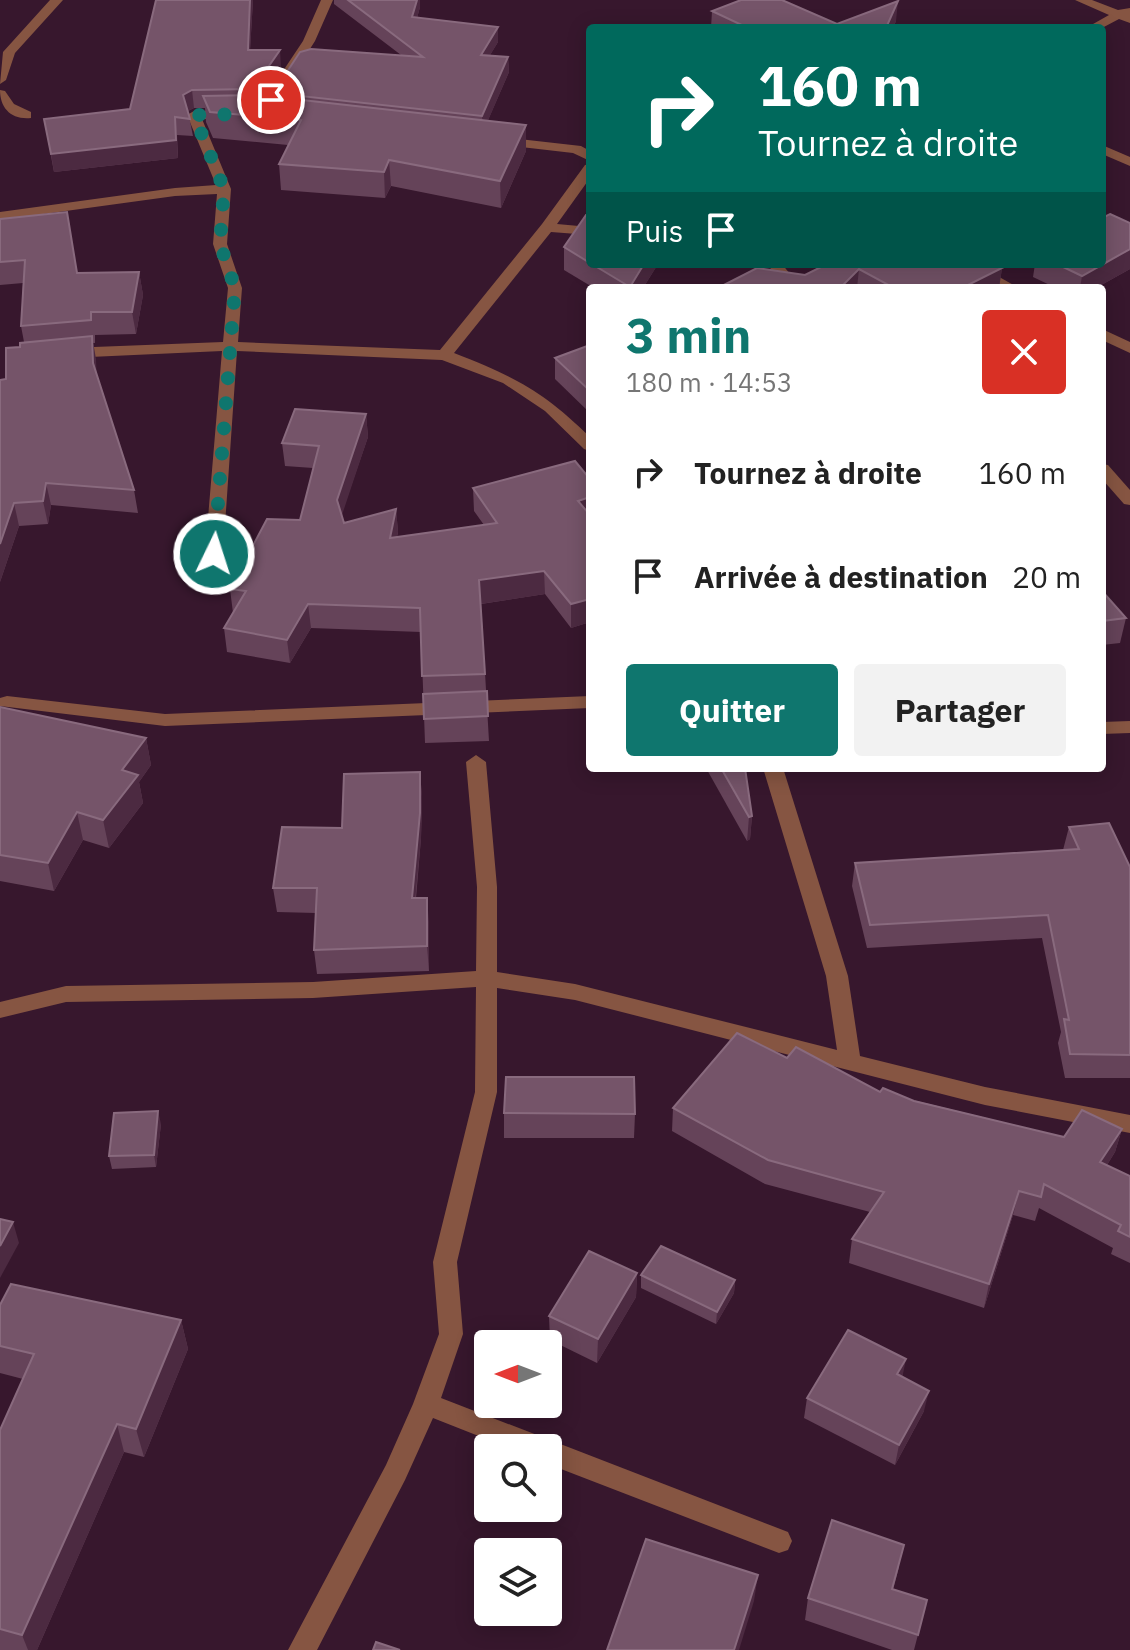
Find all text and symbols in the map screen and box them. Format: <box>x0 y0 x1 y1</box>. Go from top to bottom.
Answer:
text: 160 m <box>758 49 922 121</box>
icon: right <box>626 56 730 160</box>
pin <box>237 66 305 134</box>
icon: arrive <box>249 78 293 122</box>
text: Tournez à droite <box>758 119 1018 166</box>
icon: arrive <box>699 208 743 252</box>
text: Puis <box>626 211 683 250</box>
text: 3 min <box>626 304 751 366</box>
button: close <box>982 310 1066 394</box>
text: 180 m · 14:53 <box>626 365 792 399</box>
icon: right <box>626 450 670 494</box>
text: Tournez à droite <box>694 453 922 492</box>
text: 160 m <box>979 453 1066 492</box>
position arrow <box>172 512 256 596</box>
icon: arrive <box>626 554 670 598</box>
text: Arrivée à destination <box>694 557 988 596</box>
text: 20 m <box>1012 557 1081 596</box>
button: Quitter <box>626 664 838 756</box>
button: Partager <box>854 664 1066 756</box>
north arrow <box>474 1330 562 1418</box>
map controls <box>474 1330 562 1626</box>
button: search <box>474 1434 562 1522</box>
button: layers <box>474 1538 562 1626</box>

